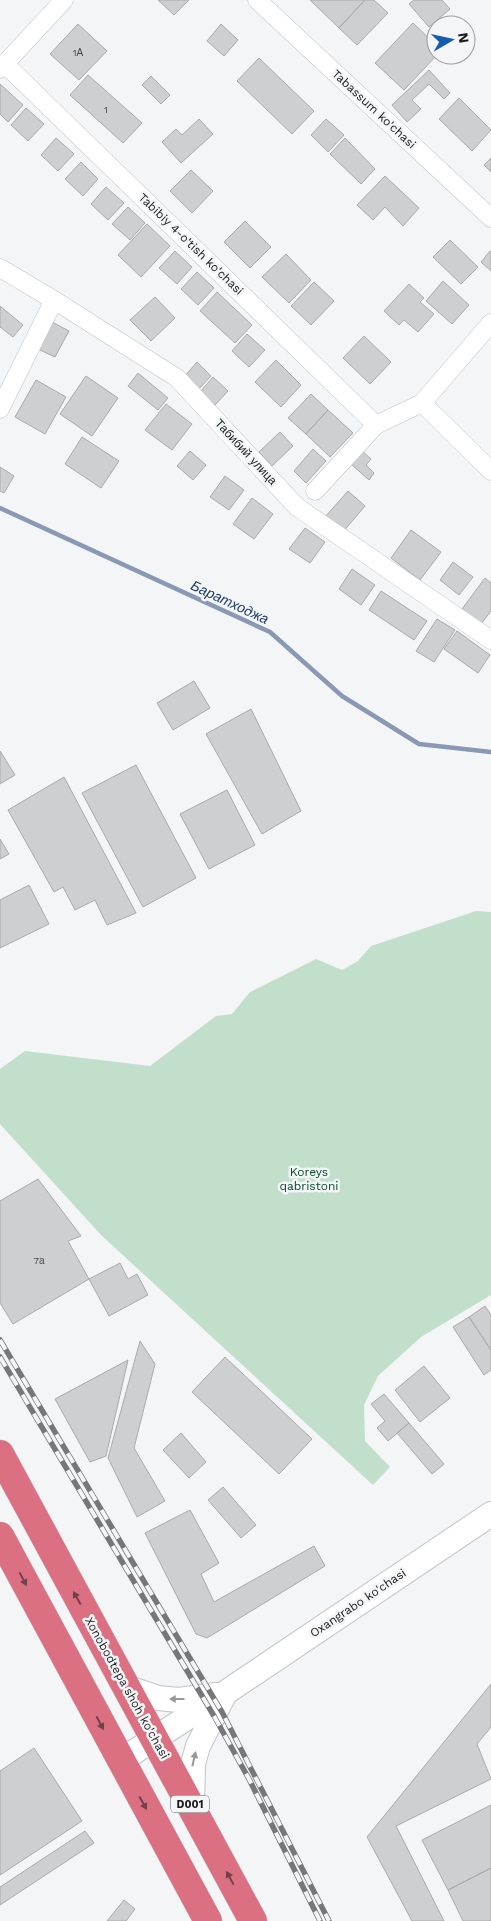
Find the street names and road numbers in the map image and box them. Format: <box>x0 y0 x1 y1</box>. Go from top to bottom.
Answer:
street label: Tabassum ko'chasi <box>329 67 419 151</box>
street label: Tabibiy 4-o'tish ko'chasi <box>136 190 246 298</box>
street label: Табибий улица <box>212 416 280 488</box>
street label: Oxangrabo ko'chasi <box>307 1566 409 1640</box>
street label: Xonobodtepa shoh ko'chasi <box>82 1615 172 1761</box>
road number: D001 <box>171 1796 209 1812</box>

